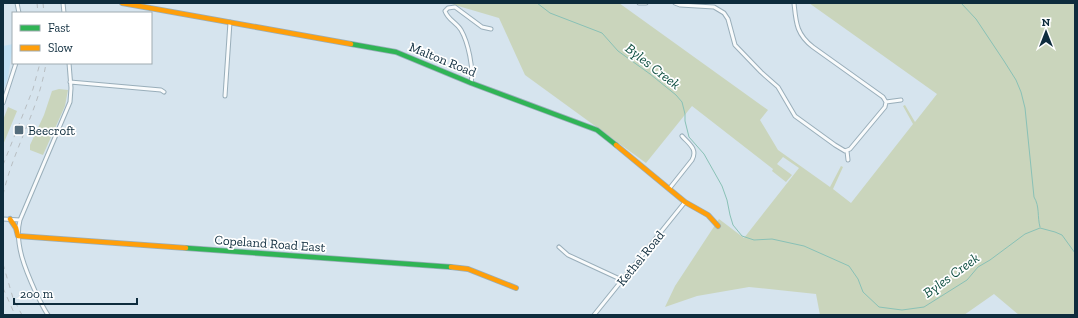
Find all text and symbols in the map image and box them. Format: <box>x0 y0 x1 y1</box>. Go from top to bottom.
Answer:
legend <box>12 12 152 64</box>
north arrow <box>1026 12 1066 52</box>
text: N <box>1042 16 1051 29</box>
text: Fast <box>48 21 71 35</box>
street label: Malton Road <box>407 39 479 80</box>
water label: Byles Creek <box>622 40 684 93</box>
text: Slow <box>48 41 74 55</box>
place label: Beecroft <box>28 123 75 138</box>
marker: Beecroft <box>13 124 25 136</box>
street label: Kethel Road <box>614 228 667 289</box>
street label: Copeland Road East <box>214 232 326 255</box>
water label: Byles Creek <box>920 249 983 301</box>
scale bar <box>14 280 137 306</box>
text: 200 m <box>20 287 54 301</box>

